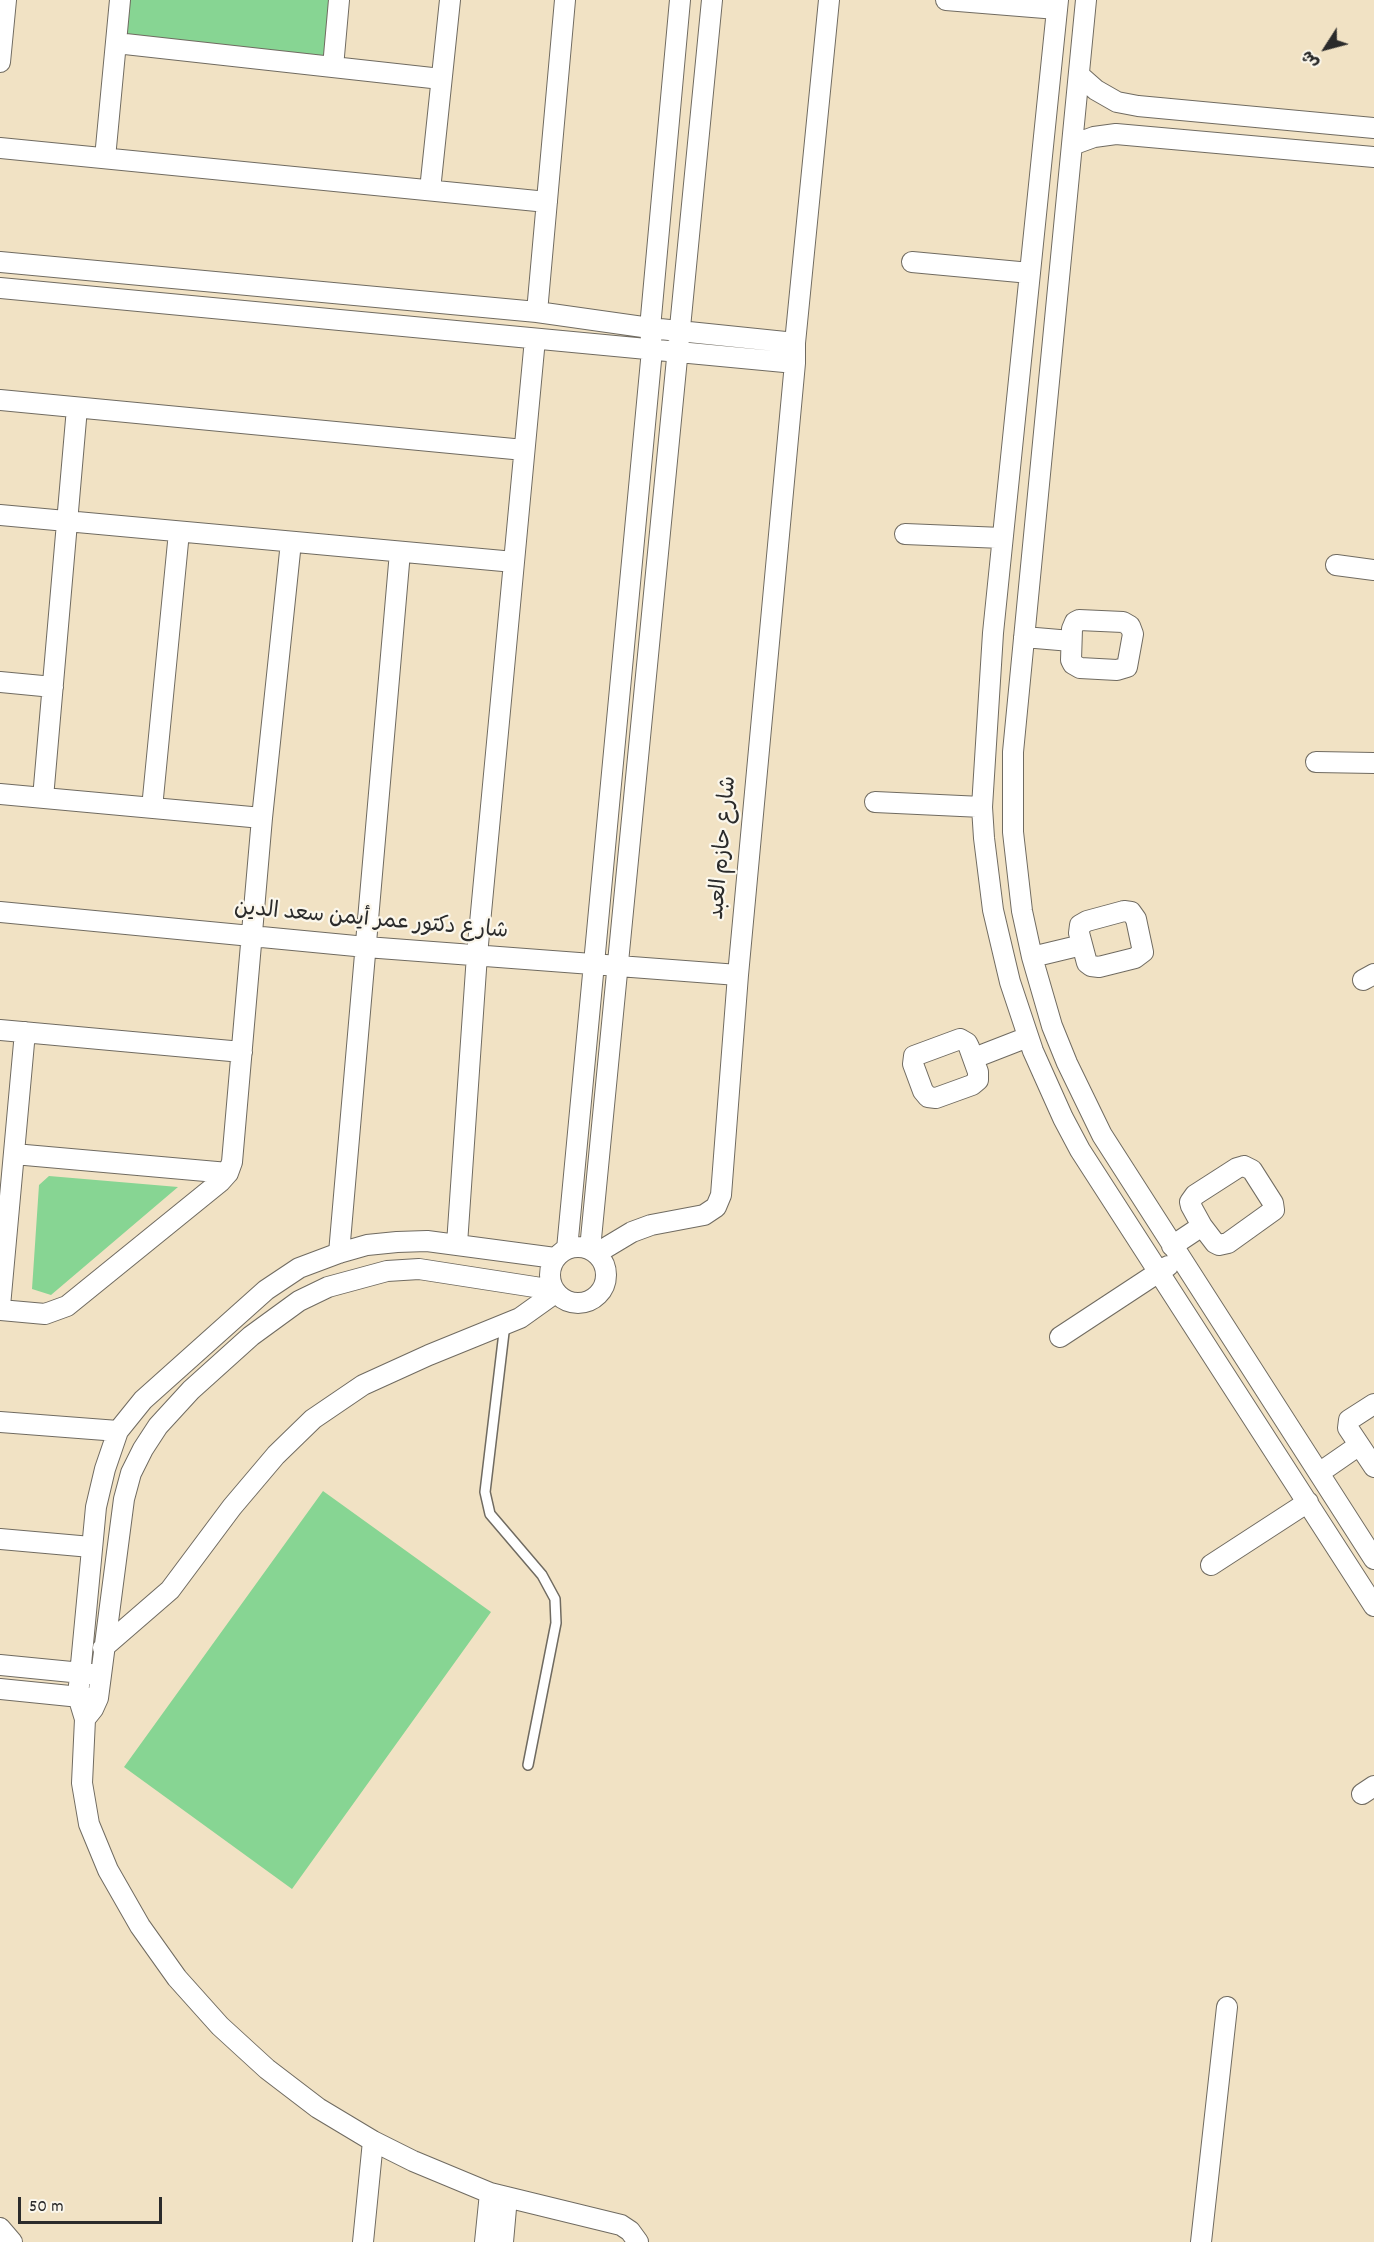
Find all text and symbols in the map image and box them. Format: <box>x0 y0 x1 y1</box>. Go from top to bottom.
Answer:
north arrow <box>1296 18 1356 78</box>
text: ش <box>1297 45 1326 73</box>
street label: شارع حازم العبد <box>706 775 744 921</box>
street label: شارع دكتور عمر أيمن سعد الدين <box>233 897 509 947</box>
scale bar <box>21 2185 165 2223</box>
text: 50 m <box>29 2195 64 2220</box>

